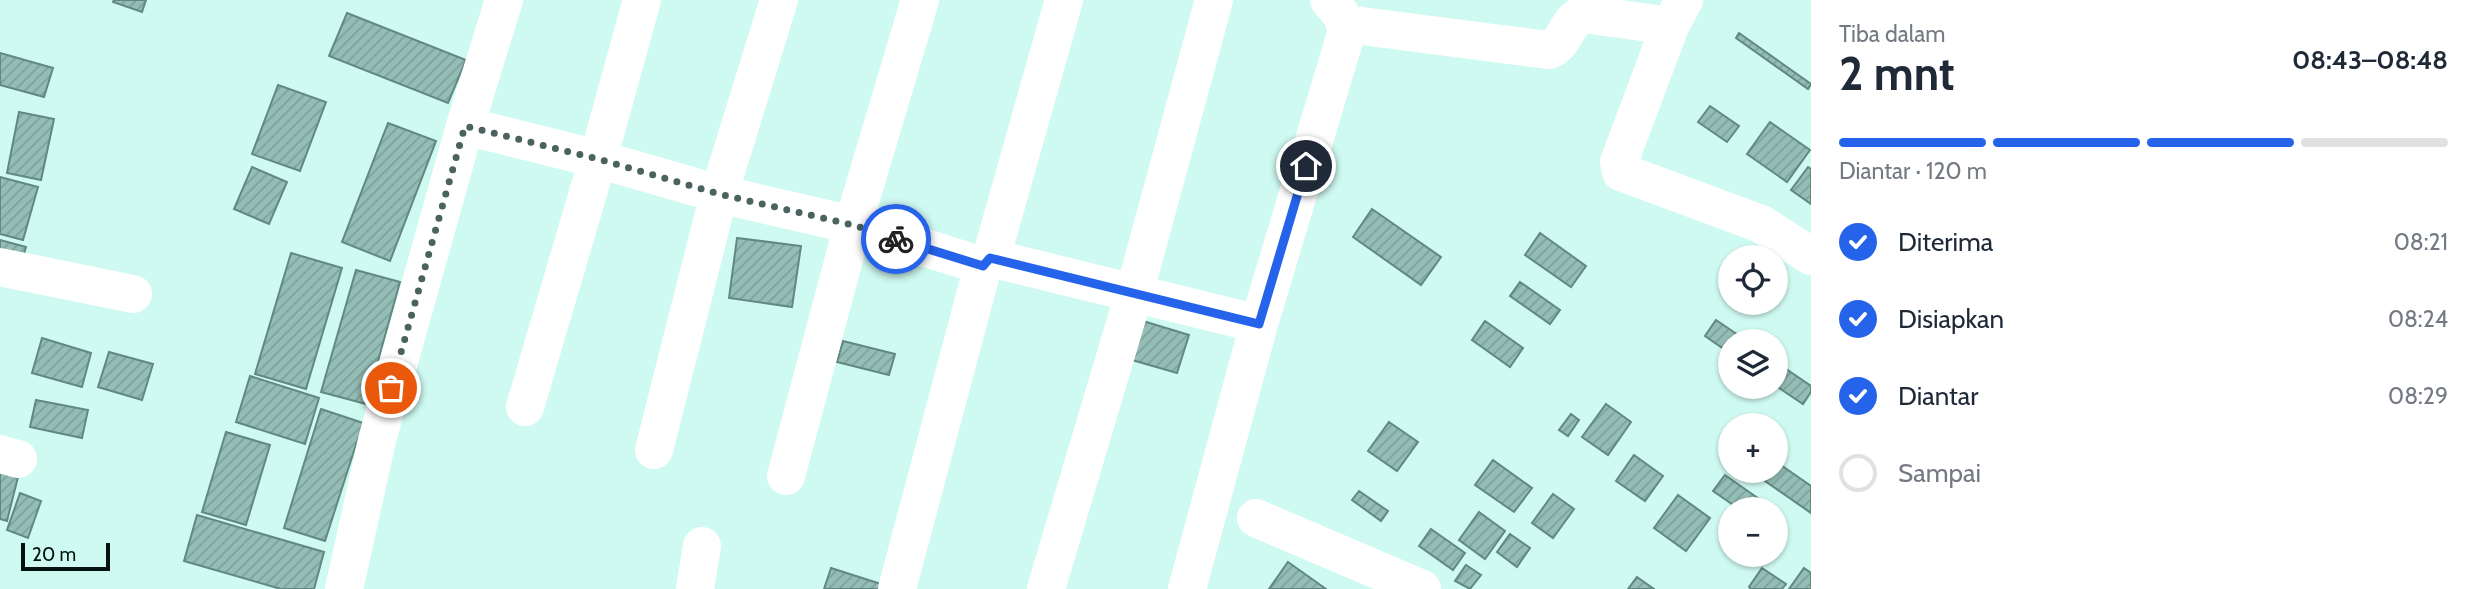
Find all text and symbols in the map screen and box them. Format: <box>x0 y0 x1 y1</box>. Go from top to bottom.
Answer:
text: Tiba dalam <box>1839 20 1945 48</box>
text: 08:43–08:48 <box>2292 44 2448 76</box>
text: 2 mnt <box>1839 46 1955 102</box>
pin <box>1276 136 1336 196</box>
icon: home <box>1287 147 1325 185</box>
text: Diantar · 120 m <box>1839 157 1987 185</box>
courier <box>861 204 931 274</box>
icon: bike <box>877 220 915 258</box>
icon: check <box>1839 223 1877 261</box>
text: Diterima <box>1898 226 1993 258</box>
text: 08:21 <box>2394 228 2448 256</box>
map controls <box>1718 245 1788 567</box>
button: locate <box>1718 245 1788 315</box>
icon: check <box>1839 300 1877 338</box>
text: Disiapkan <box>1898 303 2004 335</box>
text: 08:24 <box>2388 305 2448 333</box>
button: layers <box>1718 329 1788 399</box>
pin <box>361 358 421 418</box>
icon: bag <box>372 369 410 407</box>
icon: check <box>1839 377 1877 415</box>
text: Diantar <box>1898 380 1979 412</box>
text: 08:29 <box>2388 382 2448 410</box>
button: + <box>1718 413 1788 483</box>
text: Sampai <box>1898 457 1981 489</box>
button: − <box>1718 497 1788 567</box>
scale bar <box>21 540 110 572</box>
text: 20 m <box>32 543 76 566</box>

